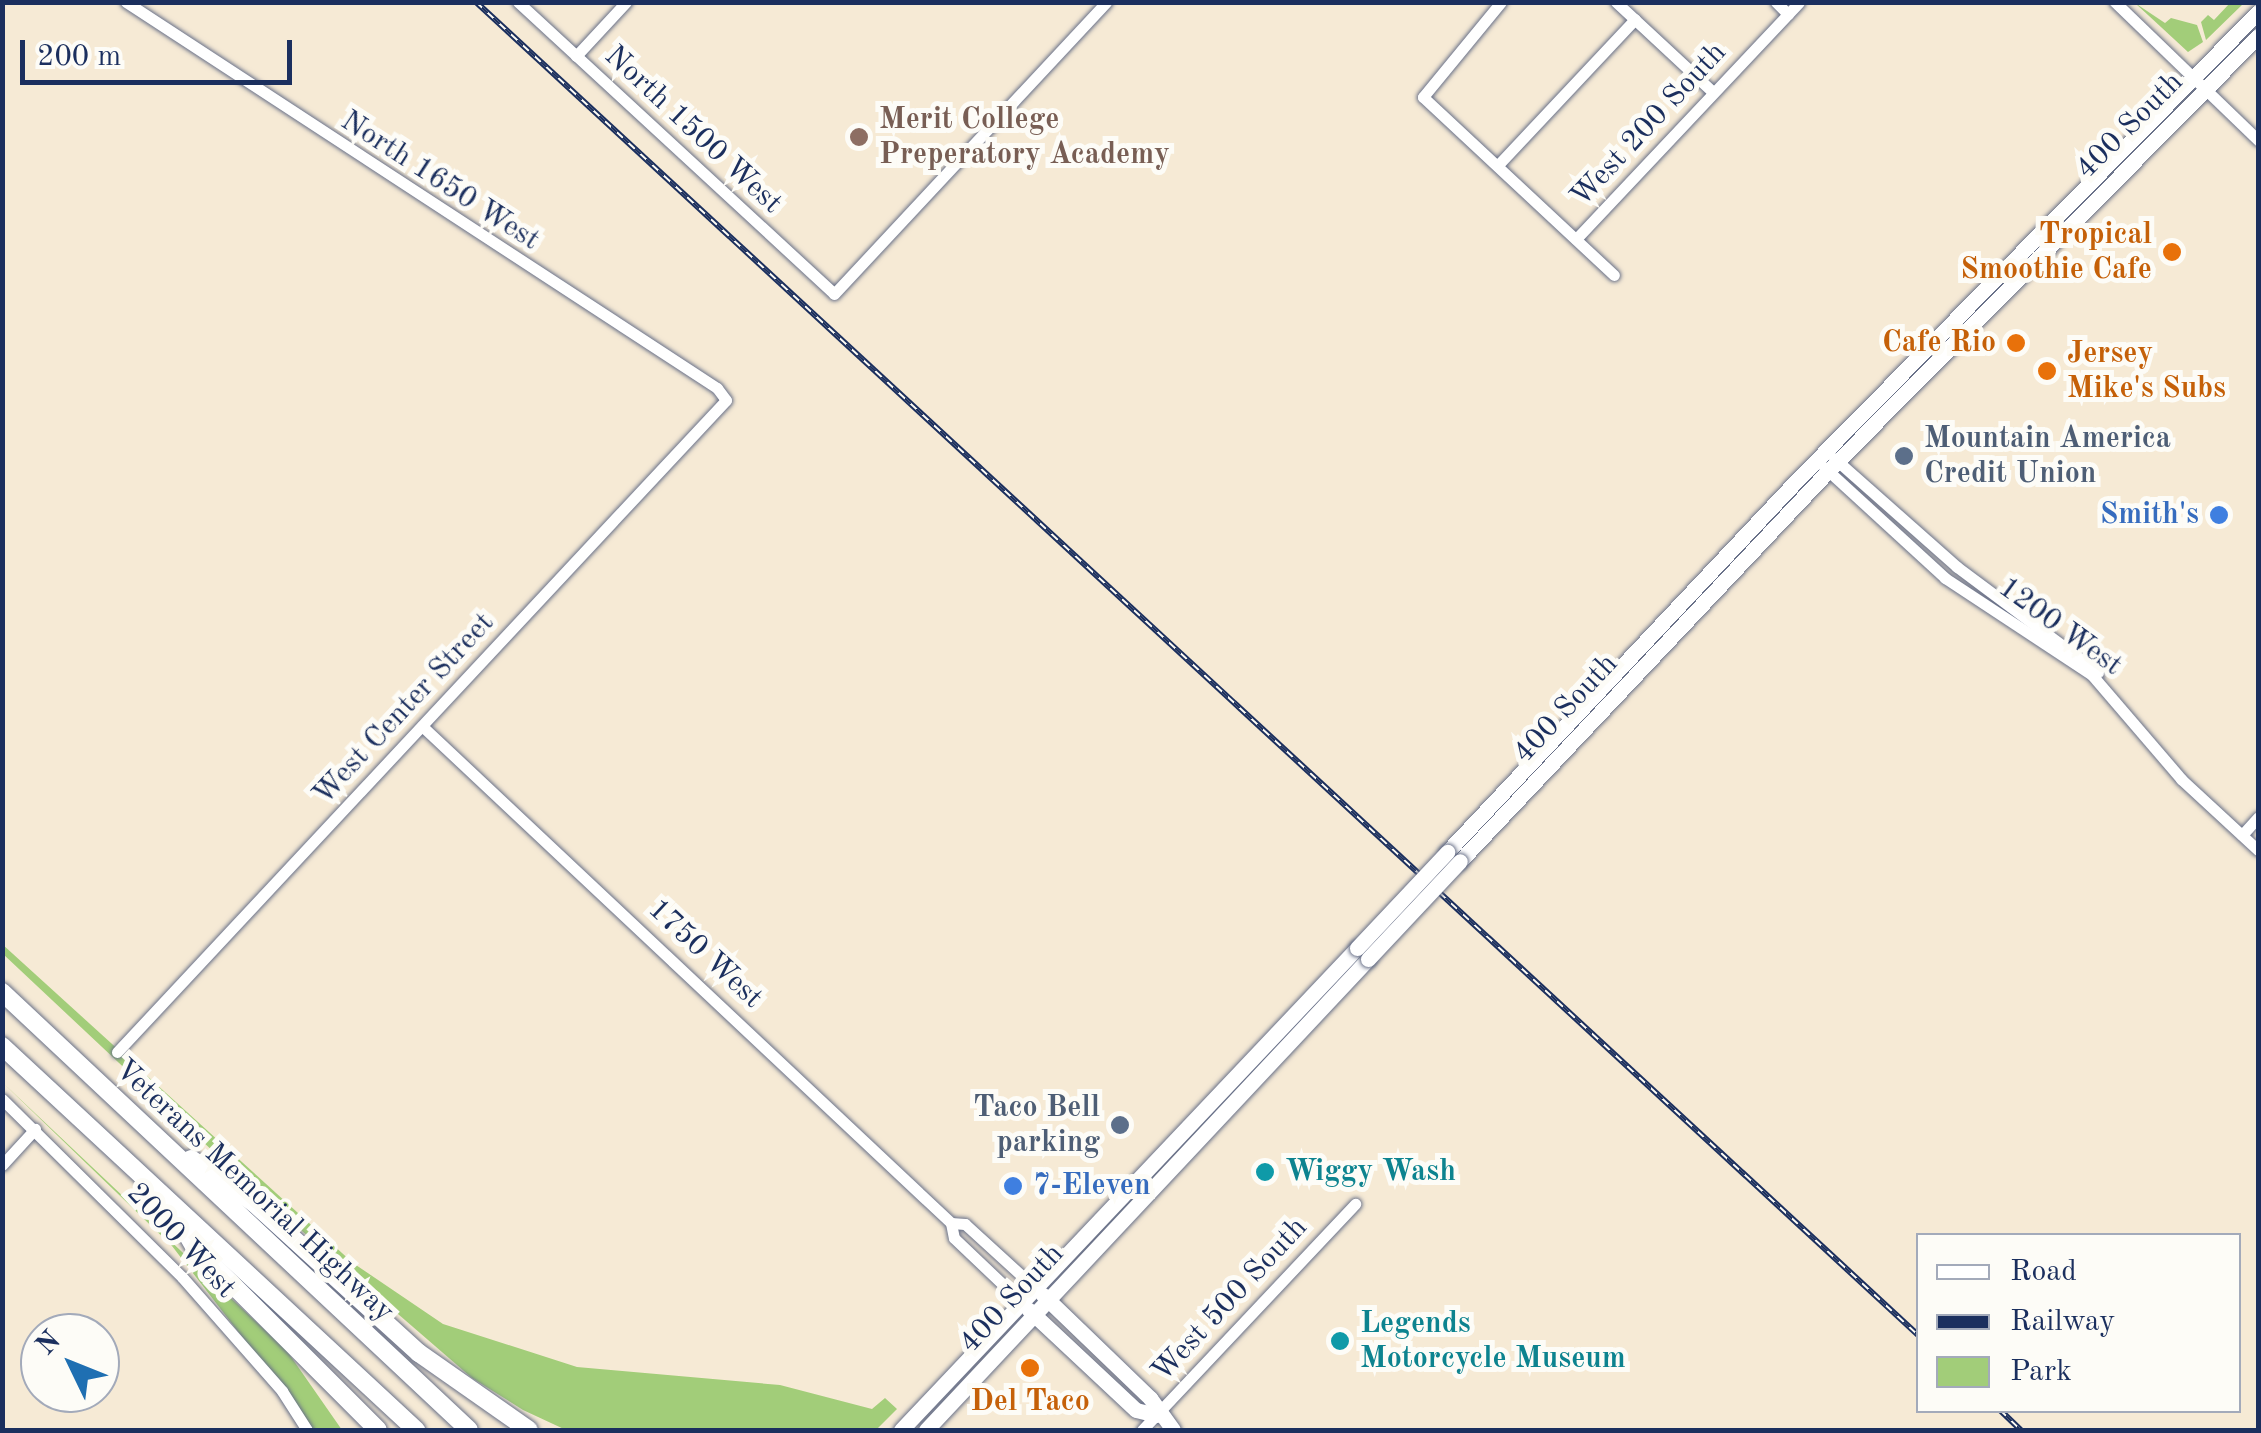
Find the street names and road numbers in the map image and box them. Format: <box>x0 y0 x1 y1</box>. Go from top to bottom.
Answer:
street label: West 200 South <box>1564 35 1734 215</box>
street label: North 1500 West <box>597 38 789 222</box>
street label: 400 South <box>2069 65 2191 187</box>
street label: North 1650 West <box>334 103 546 259</box>
street label: 1200 West <box>1991 570 2129 684</box>
street label: West Center Street <box>306 605 502 813</box>
street label: 400 South <box>1506 647 1626 771</box>
street label: 1750 West <box>640 892 770 1016</box>
street label: Veterans Memorial Highway <box>107 1052 401 1330</box>
street label: 2000 West <box>119 1176 243 1306</box>
street label: West 500 South <box>1145 1210 1315 1390</box>
street label: 400 South <box>952 1237 1072 1361</box>

